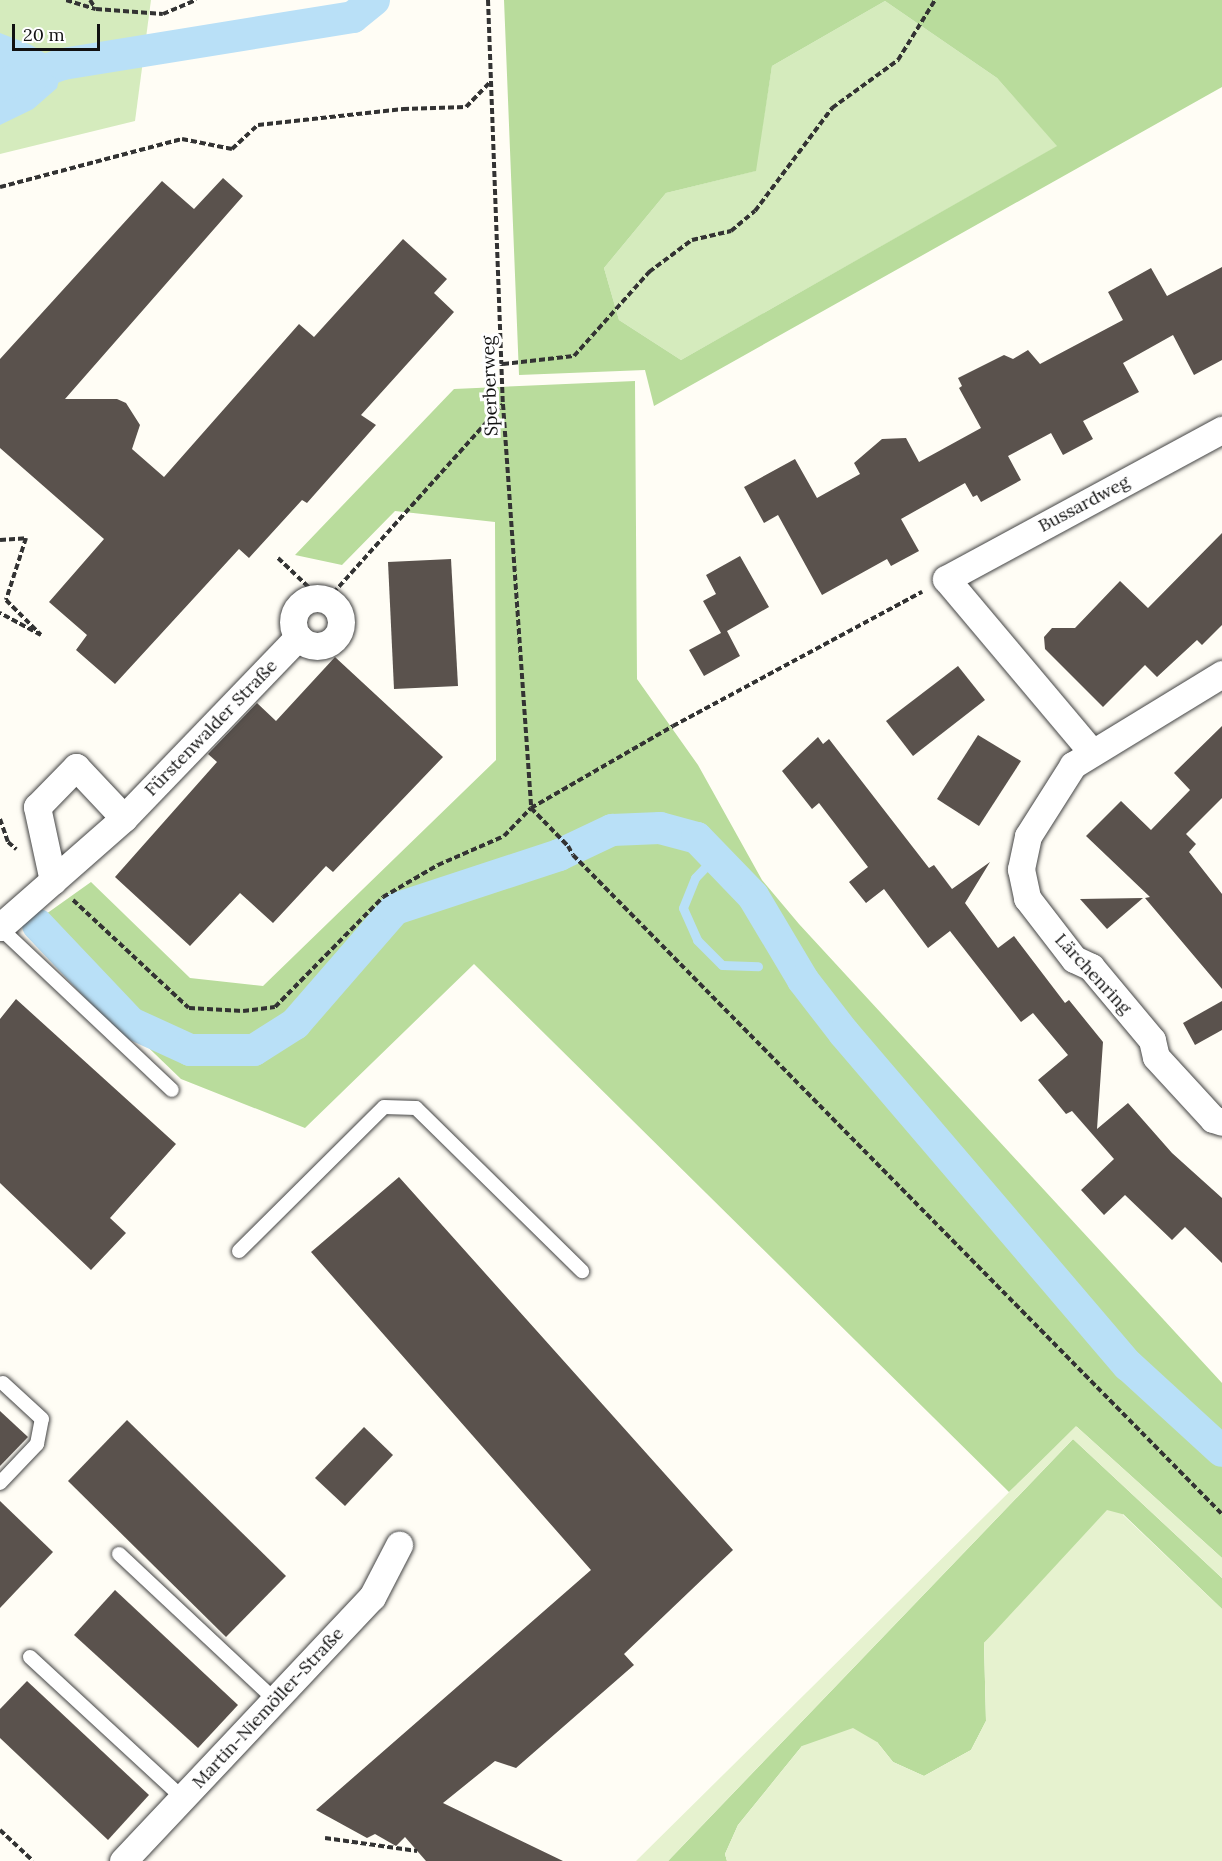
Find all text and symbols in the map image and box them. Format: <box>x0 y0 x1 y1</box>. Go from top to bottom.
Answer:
scale bar <box>15 12 104 50</box>
text: 20 m <box>23 23 65 46</box>
street label: Sperberweg <box>477 335 503 437</box>
street label: Bussardweg <box>1035 471 1133 537</box>
street label: Fürstenwalder Straße <box>140 655 282 801</box>
street label: Lärchenring <box>1050 929 1136 1019</box>
street label: Martin-Niemöller-Straße <box>188 1623 348 1793</box>

